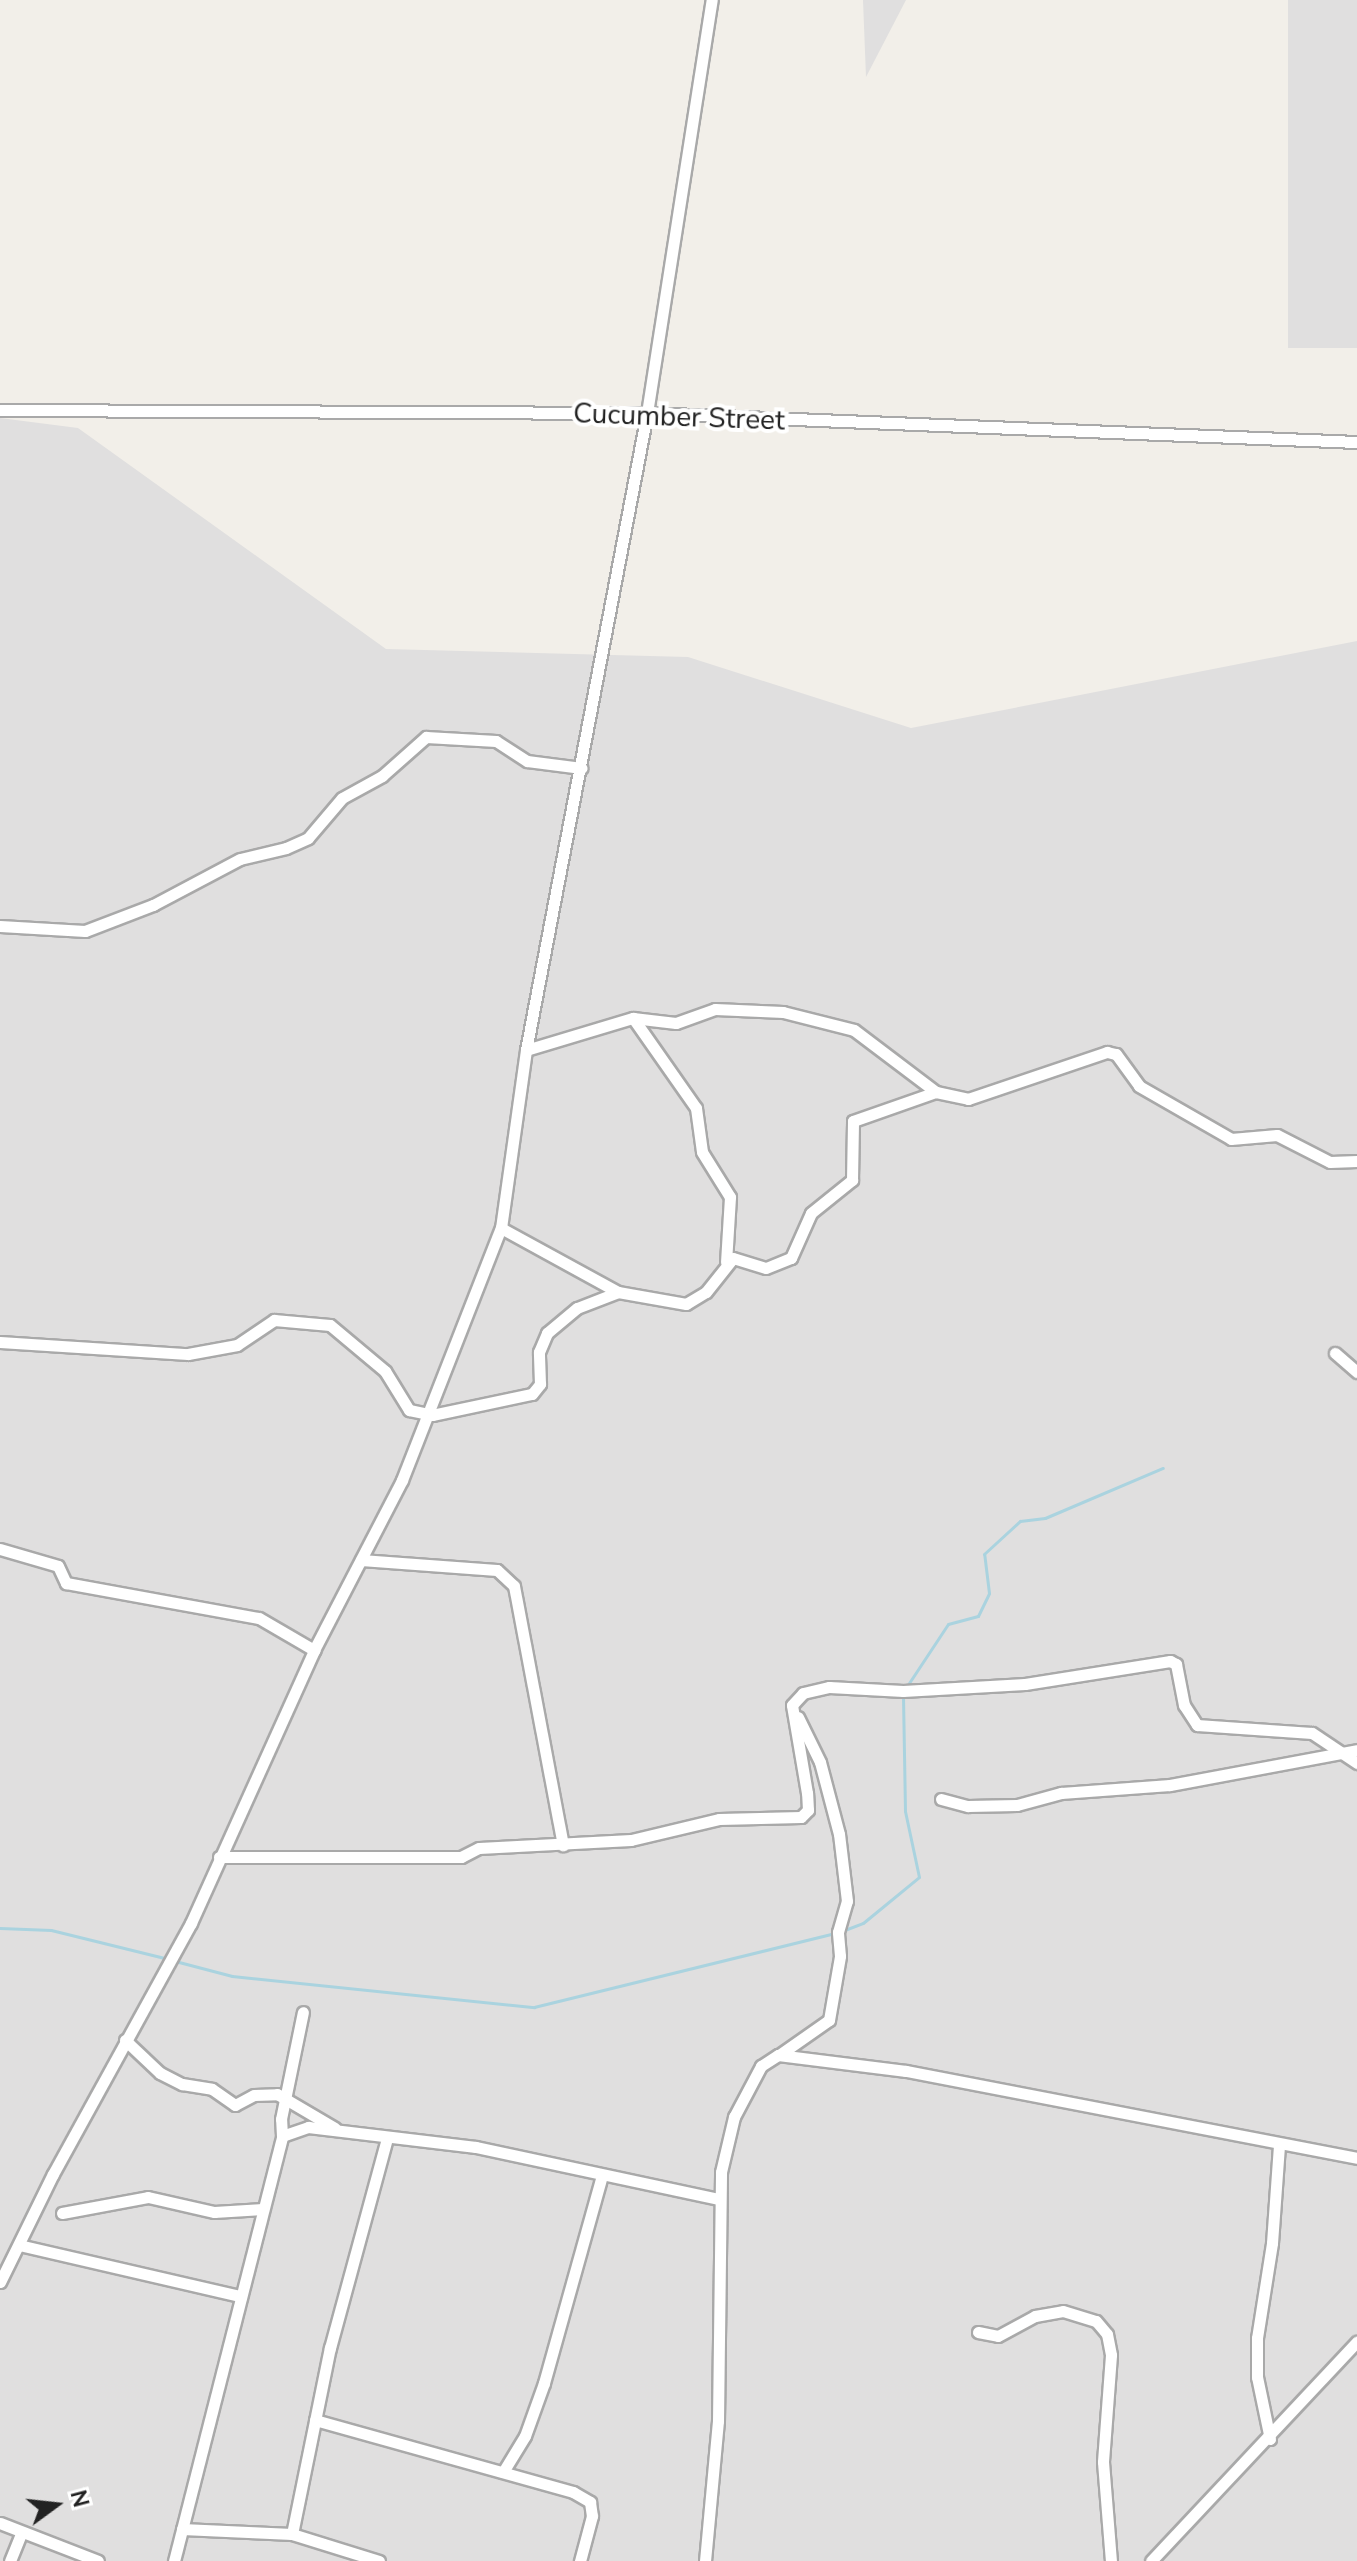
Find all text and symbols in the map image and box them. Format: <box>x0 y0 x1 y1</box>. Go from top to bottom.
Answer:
street label: Cucumber Street <box>573 397 785 437</box>
north arrow <box>16 2465 96 2545</box>
text: N <box>63 2487 96 2511</box>

